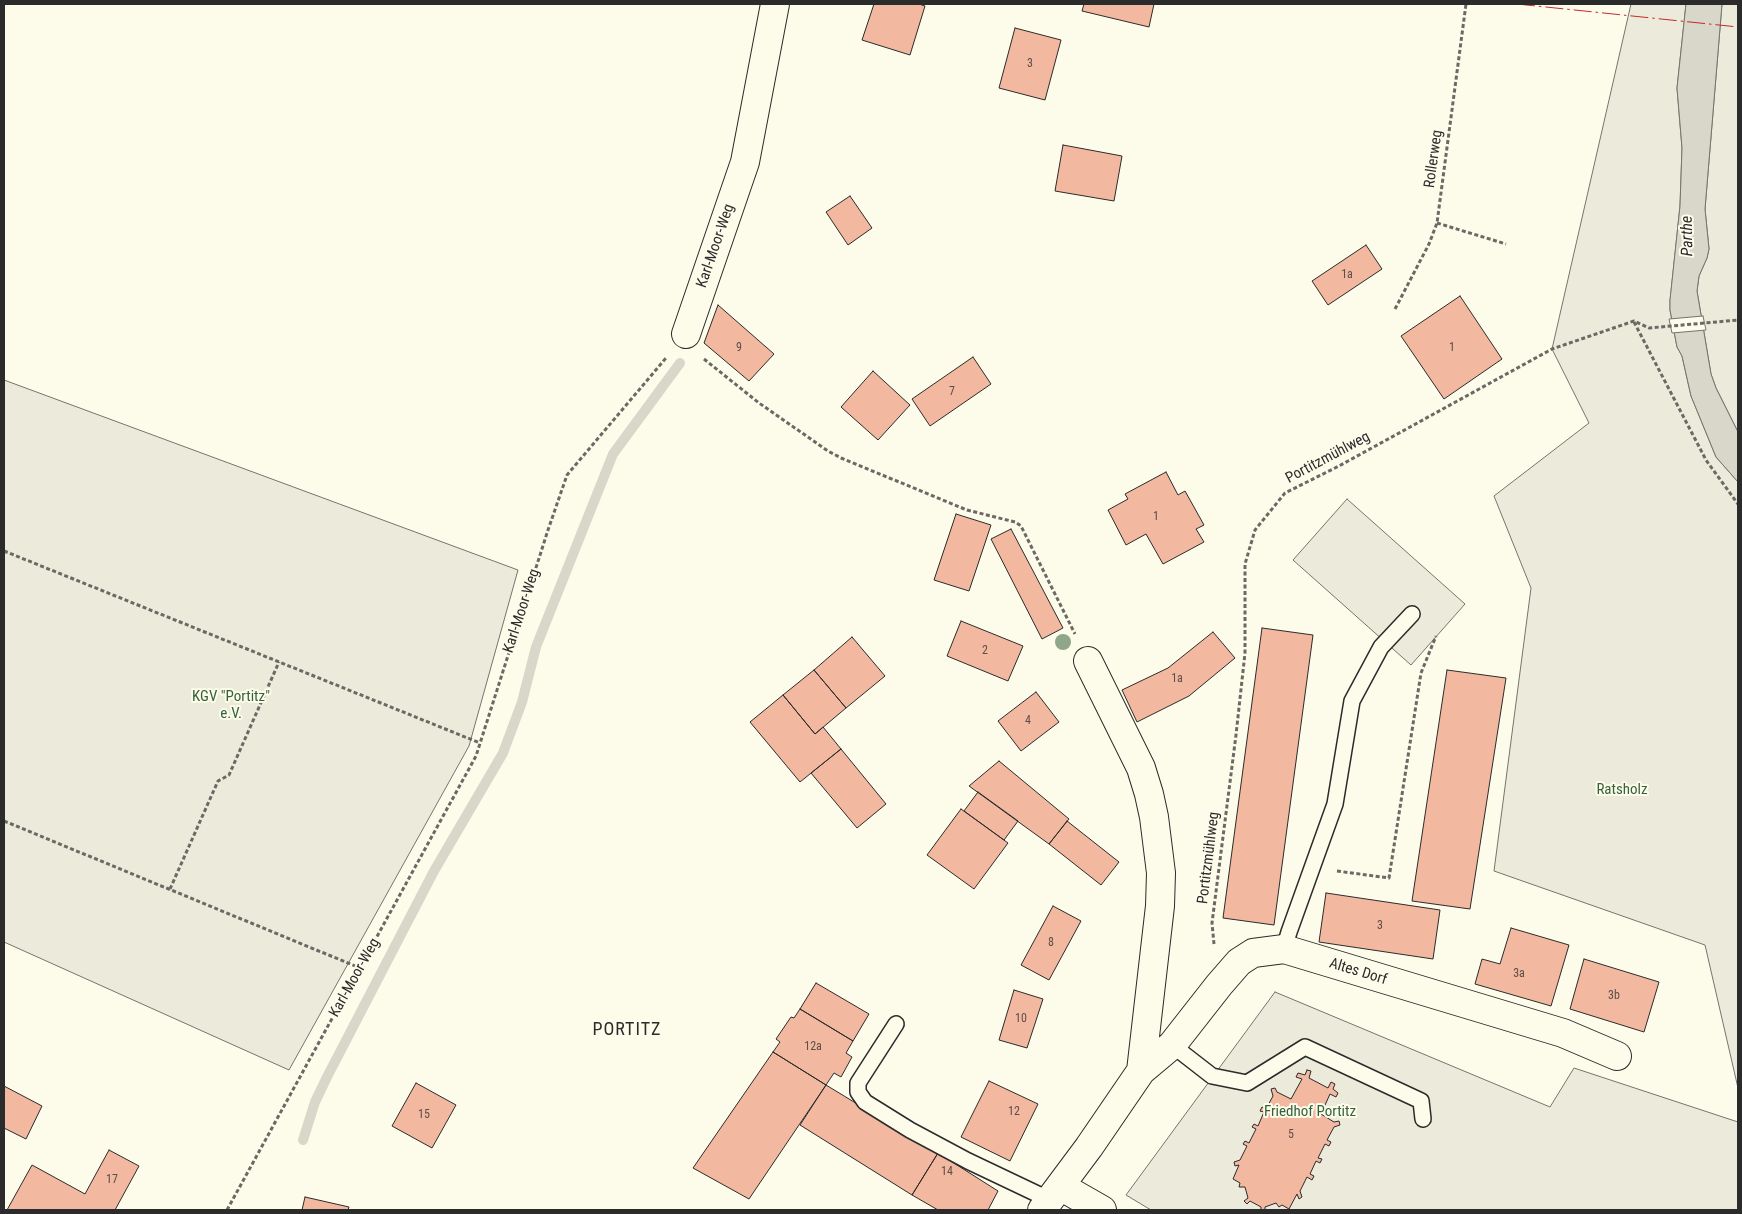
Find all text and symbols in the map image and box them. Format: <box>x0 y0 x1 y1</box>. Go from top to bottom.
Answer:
house number: 3 <box>1027 57 1033 71</box>
street label: Rollerweg <box>1421 129 1447 189</box>
street label: Karl-Moor-Weg <box>693 202 739 290</box>
water label: Parthe <box>1678 216 1698 256</box>
house number: 1a <box>1341 268 1353 282</box>
house number: 9 <box>736 341 742 355</box>
house number: 1 <box>1449 341 1455 355</box>
house number: 7 <box>949 385 955 399</box>
street label: Portitzmühlweg <box>1283 428 1373 488</box>
house number: 1 <box>1153 510 1159 524</box>
street label: Karl-Moor-Weg <box>500 567 544 655</box>
house number: 2 <box>982 644 988 658</box>
house number: 1a <box>1171 672 1183 686</box>
park label: KGV "Portitz" e.V. <box>192 688 270 723</box>
house number: 4 <box>1025 714 1031 728</box>
park label: Ratsholz <box>1596 781 1648 799</box>
street label: Portitzmühlweg <box>1194 811 1224 905</box>
house number: 3 <box>1377 919 1383 933</box>
street label: Karl-Moor-Weg <box>326 935 384 1021</box>
house number: 8 <box>1048 936 1054 950</box>
street label: Altes Dorf <box>1327 955 1389 989</box>
house number: 3a <box>1513 967 1525 981</box>
house number: 3b <box>1608 989 1620 1003</box>
house number: 10 <box>1015 1012 1027 1026</box>
district label: PORTITZ <box>592 1019 662 1041</box>
house number: 12a <box>804 1040 822 1054</box>
park label: Friedhof Portitz <box>1264 1103 1356 1121</box>
house number: 12 <box>1008 1105 1020 1119</box>
house number: 15 <box>418 1108 430 1122</box>
house number: 5 <box>1288 1128 1294 1142</box>
house number: 14 <box>941 1165 953 1179</box>
house number: 17 <box>106 1173 118 1187</box>

